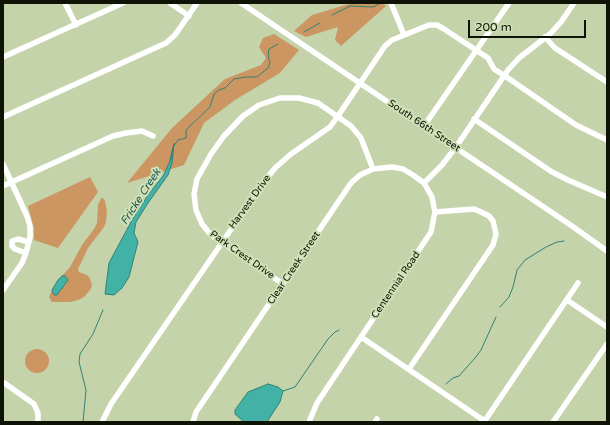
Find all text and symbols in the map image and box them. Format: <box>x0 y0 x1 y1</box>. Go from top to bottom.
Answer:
scale bar <box>470 12 588 38</box>
text: 200 m <box>475 20 512 34</box>
street label: South 66th Street <box>386 97 462 155</box>
water label: Fricke Creek <box>118 166 164 228</box>
street label: Harvest Drive <box>226 173 274 231</box>
street label: Park Crest Drive <box>207 228 277 282</box>
street label: Clear Creek Street <box>265 229 323 307</box>
street label: Centennial Road <box>369 249 423 321</box>

